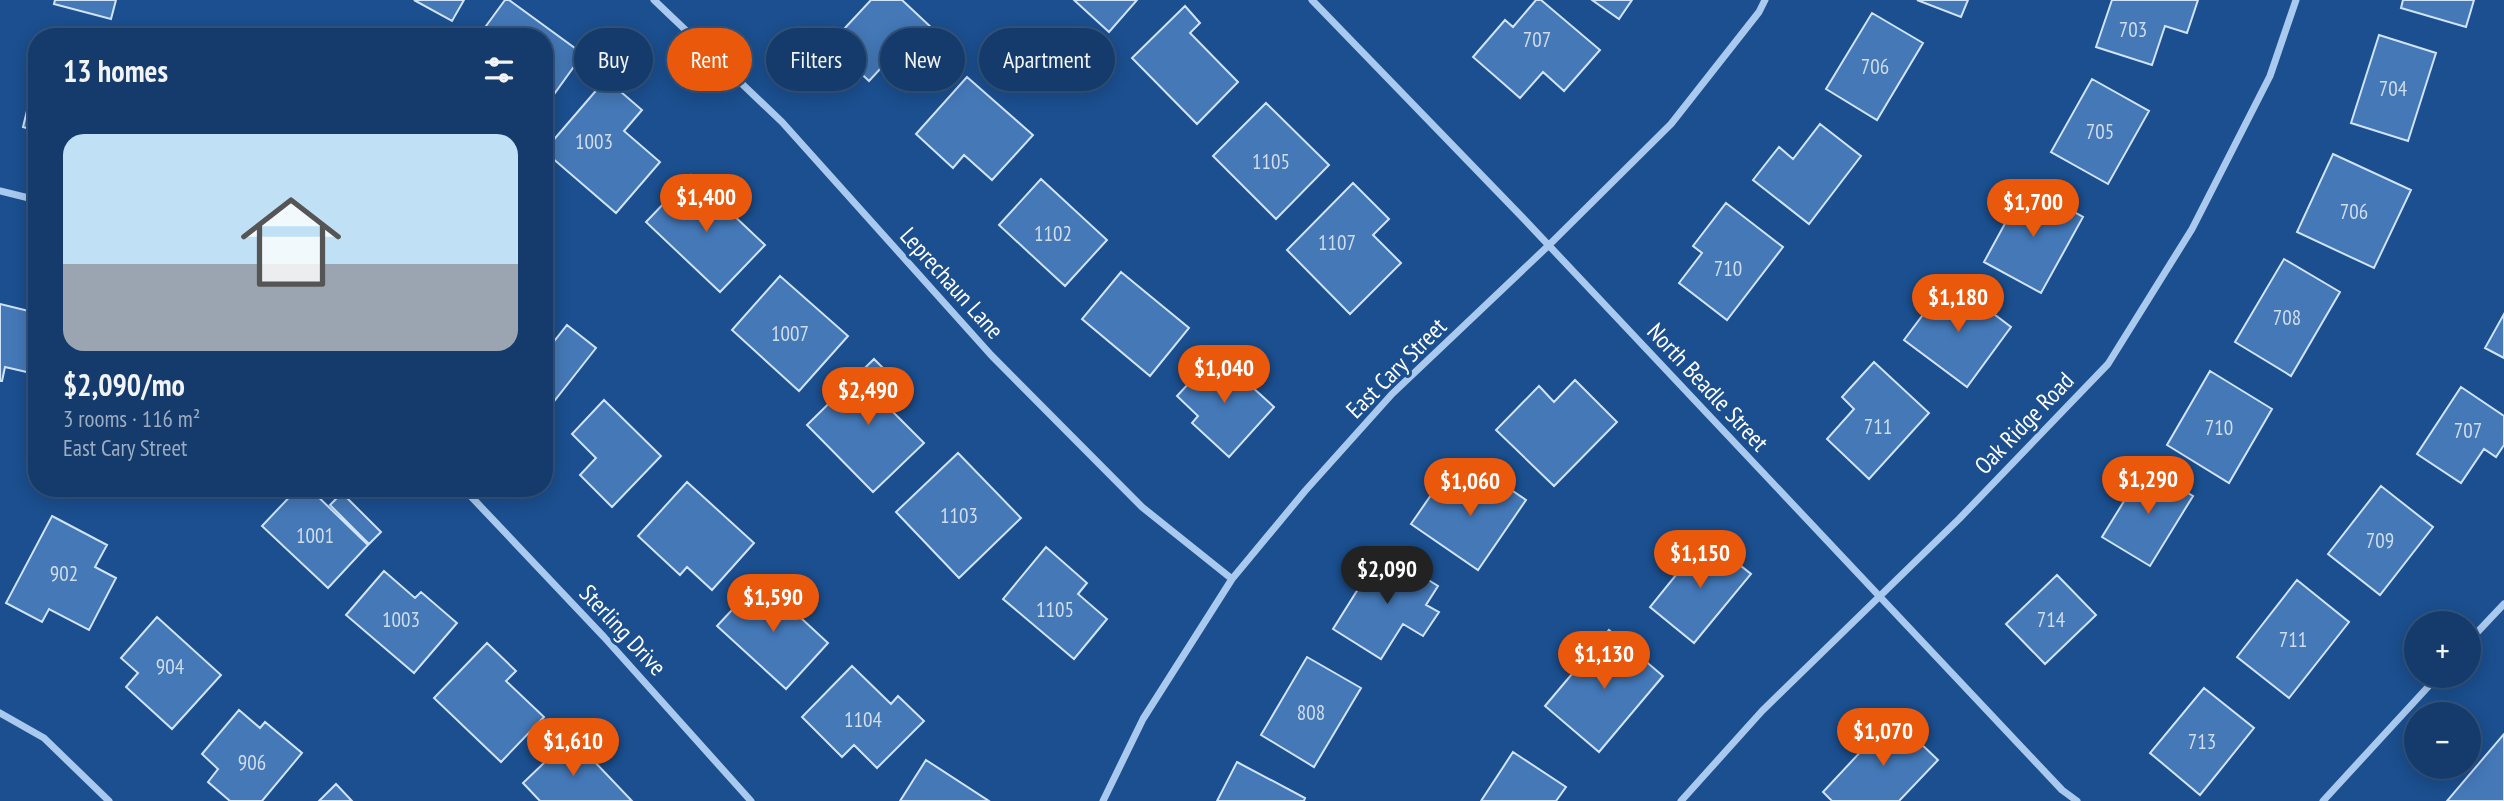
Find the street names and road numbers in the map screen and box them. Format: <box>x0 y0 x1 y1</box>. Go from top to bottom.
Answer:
street label: Leprechaun Lane <box>894 221 1010 345</box>
street label: East Cary Street <box>1339 311 1453 425</box>
street label: North Beadle Street <box>1641 316 1776 458</box>
street label: Oak Ridge Road <box>1968 365 2080 481</box>
street label: Sterling Drive <box>573 578 673 682</box>

